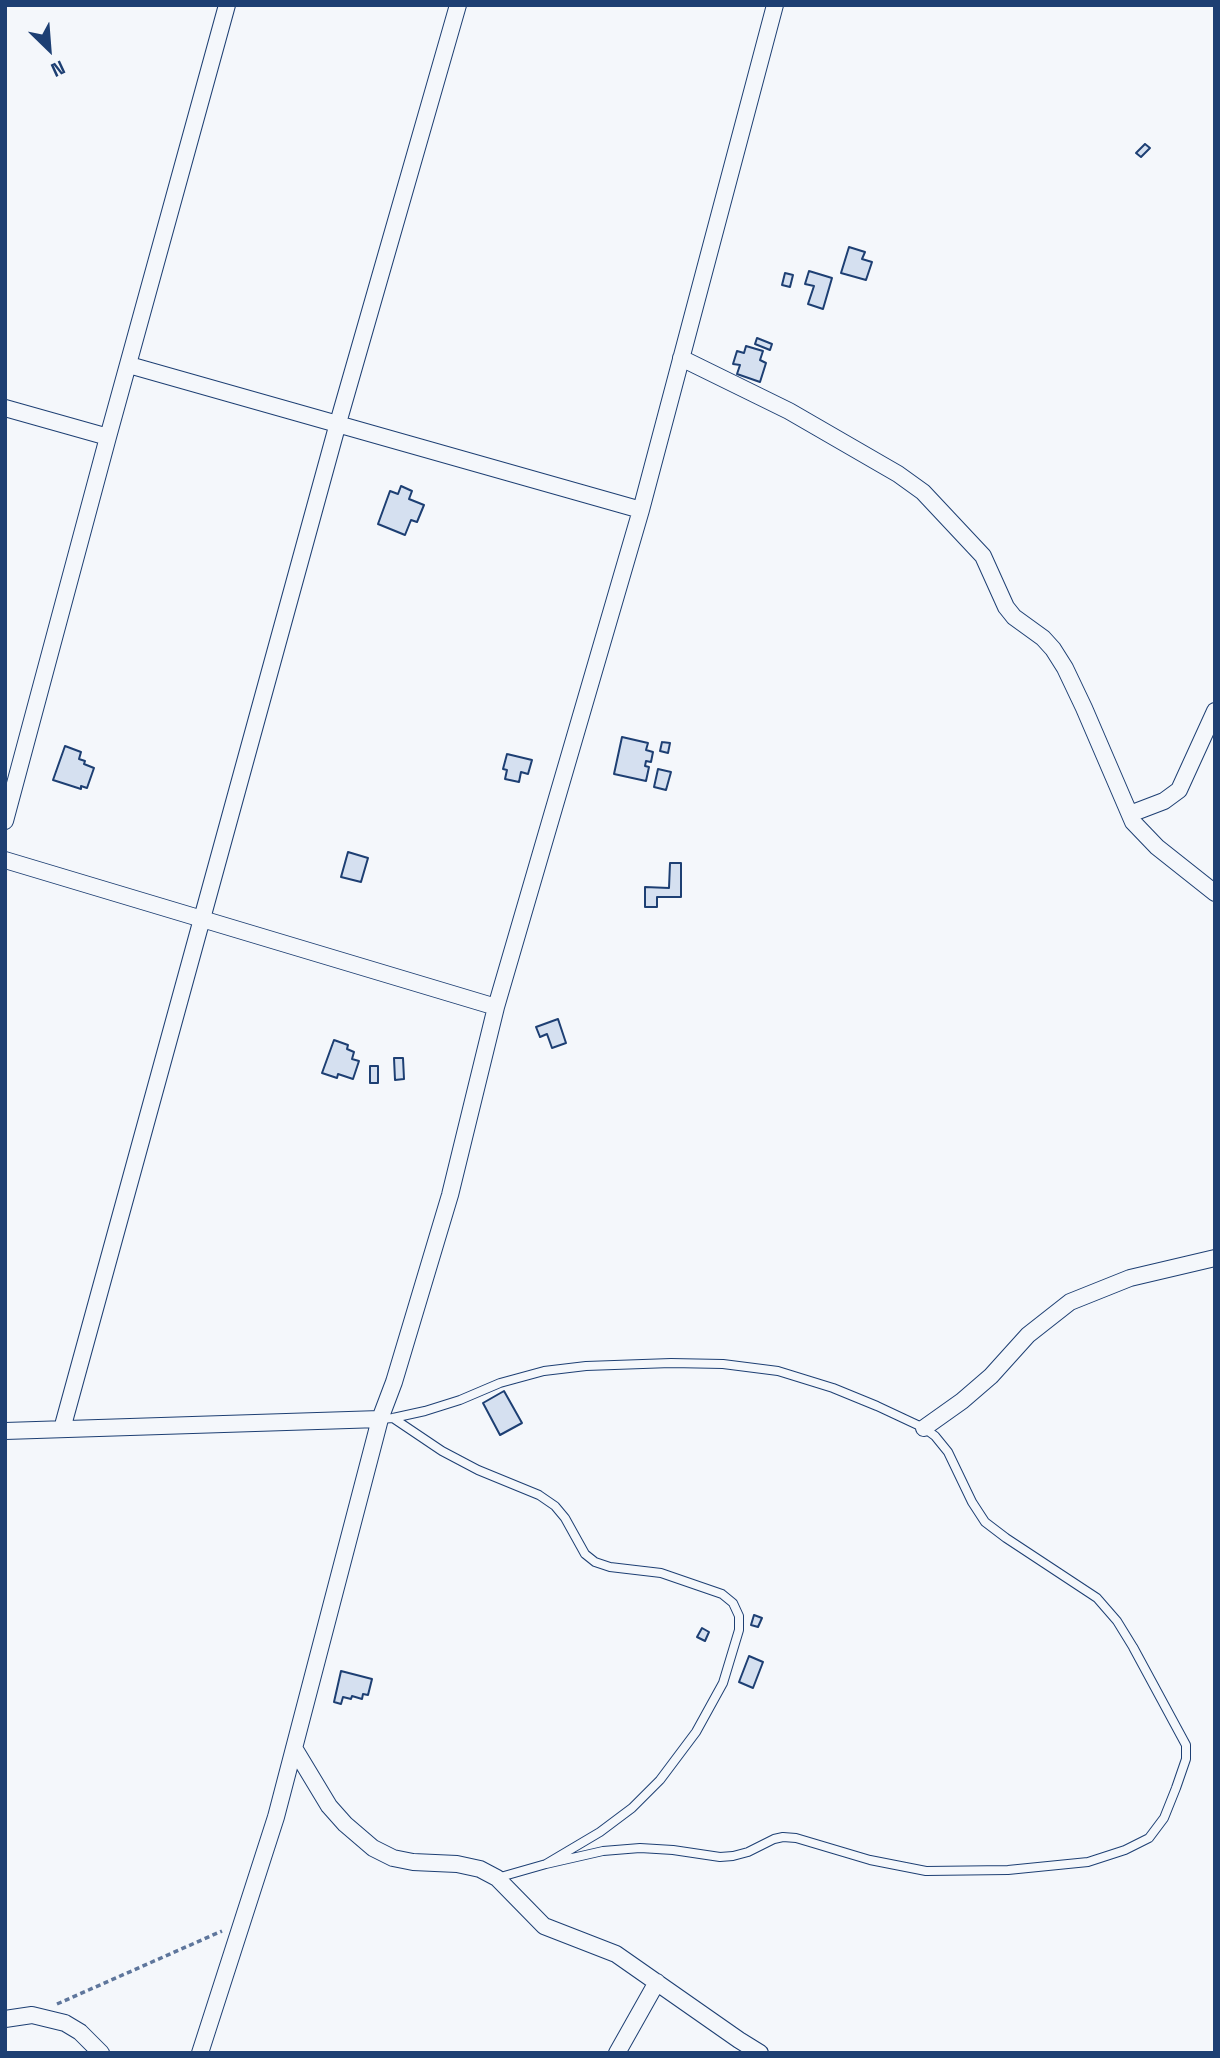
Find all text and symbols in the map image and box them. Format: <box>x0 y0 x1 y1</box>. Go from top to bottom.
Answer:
north arrow <box>14 14 84 84</box>
text: N <box>47 54 69 83</box>

